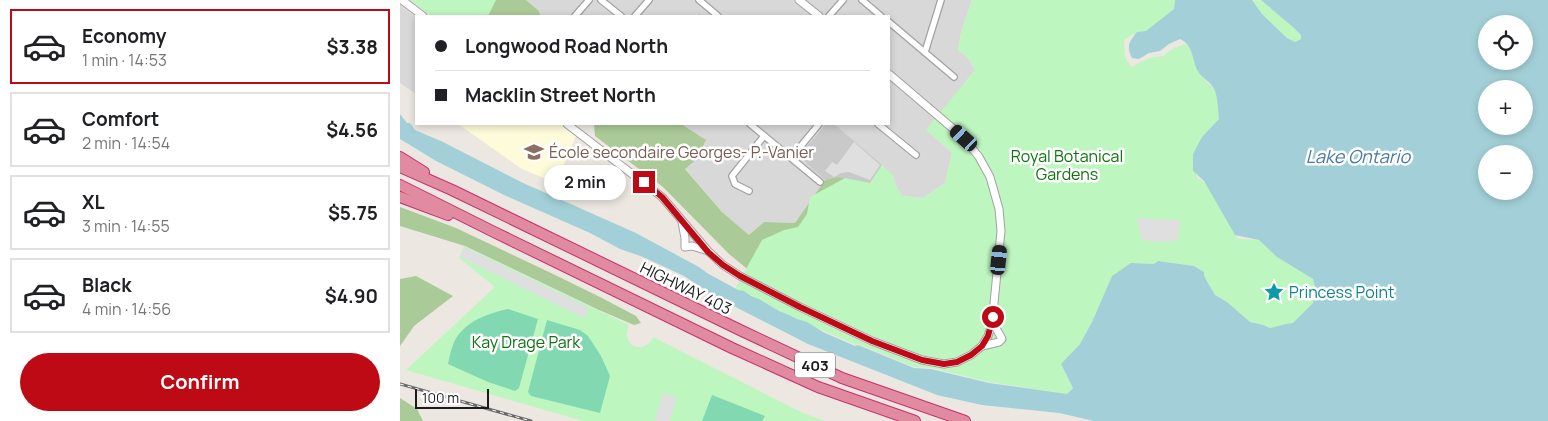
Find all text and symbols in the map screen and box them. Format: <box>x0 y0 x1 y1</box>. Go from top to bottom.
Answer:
map controls <box>1478 15 1533 200</box>
button: locate <box>1478 15 1533 70</box>
text: Economy <box>82 23 166 49</box>
icon: car <box>22 24 67 69</box>
text: Longwood Road North <box>465 33 668 59</box>
text: $3.38 <box>327 34 378 60</box>
text: 1 min · 14:53 <box>82 49 167 71</box>
button: + <box>1478 80 1533 135</box>
text: Macklin Street North <box>465 82 656 108</box>
text: Comfort <box>82 106 159 132</box>
icon: car <box>22 107 67 152</box>
text: $4.56 <box>326 117 378 143</box>
car <box>947 122 980 154</box>
text: 2 min · 14:54 <box>82 132 170 154</box>
school or university icon: École secondaire Georges- P.-Vanier <box>523 141 545 163</box>
place label: École secondaire Georges- P.-Vanier <box>549 141 814 163</box>
water label: Lake Ontario <box>1306 144 1412 168</box>
park label: Royal Botanical Gardens <box>1011 145 1123 185</box>
button: − <box>1478 145 1533 200</box>
callout: 2 min <box>544 164 626 200</box>
text: 2 min <box>564 171 606 193</box>
route end <box>633 171 655 193</box>
text: XL <box>82 189 105 215</box>
icon: car <box>22 190 67 235</box>
text: $5.75 <box>328 200 378 226</box>
text: 3 min · 14:55 <box>82 215 170 237</box>
car <box>989 244 1008 276</box>
street label: HIGHWAY 403 <box>636 256 736 320</box>
text: Black <box>82 272 131 298</box>
icon: car <box>22 273 67 318</box>
place icon: Princess Point <box>1263 281 1285 303</box>
place label: Princess Point <box>1289 281 1394 303</box>
text: $4.90 <box>325 283 378 309</box>
text: 4 min · 14:56 <box>82 298 171 320</box>
route start <box>982 306 1004 328</box>
park label: Kay Drage Park <box>472 331 581 353</box>
road number: 403 <box>795 352 835 378</box>
button: Confirm <box>20 353 380 411</box>
scale bar <box>415 386 489 409</box>
text: 100 m <box>422 388 459 407</box>

